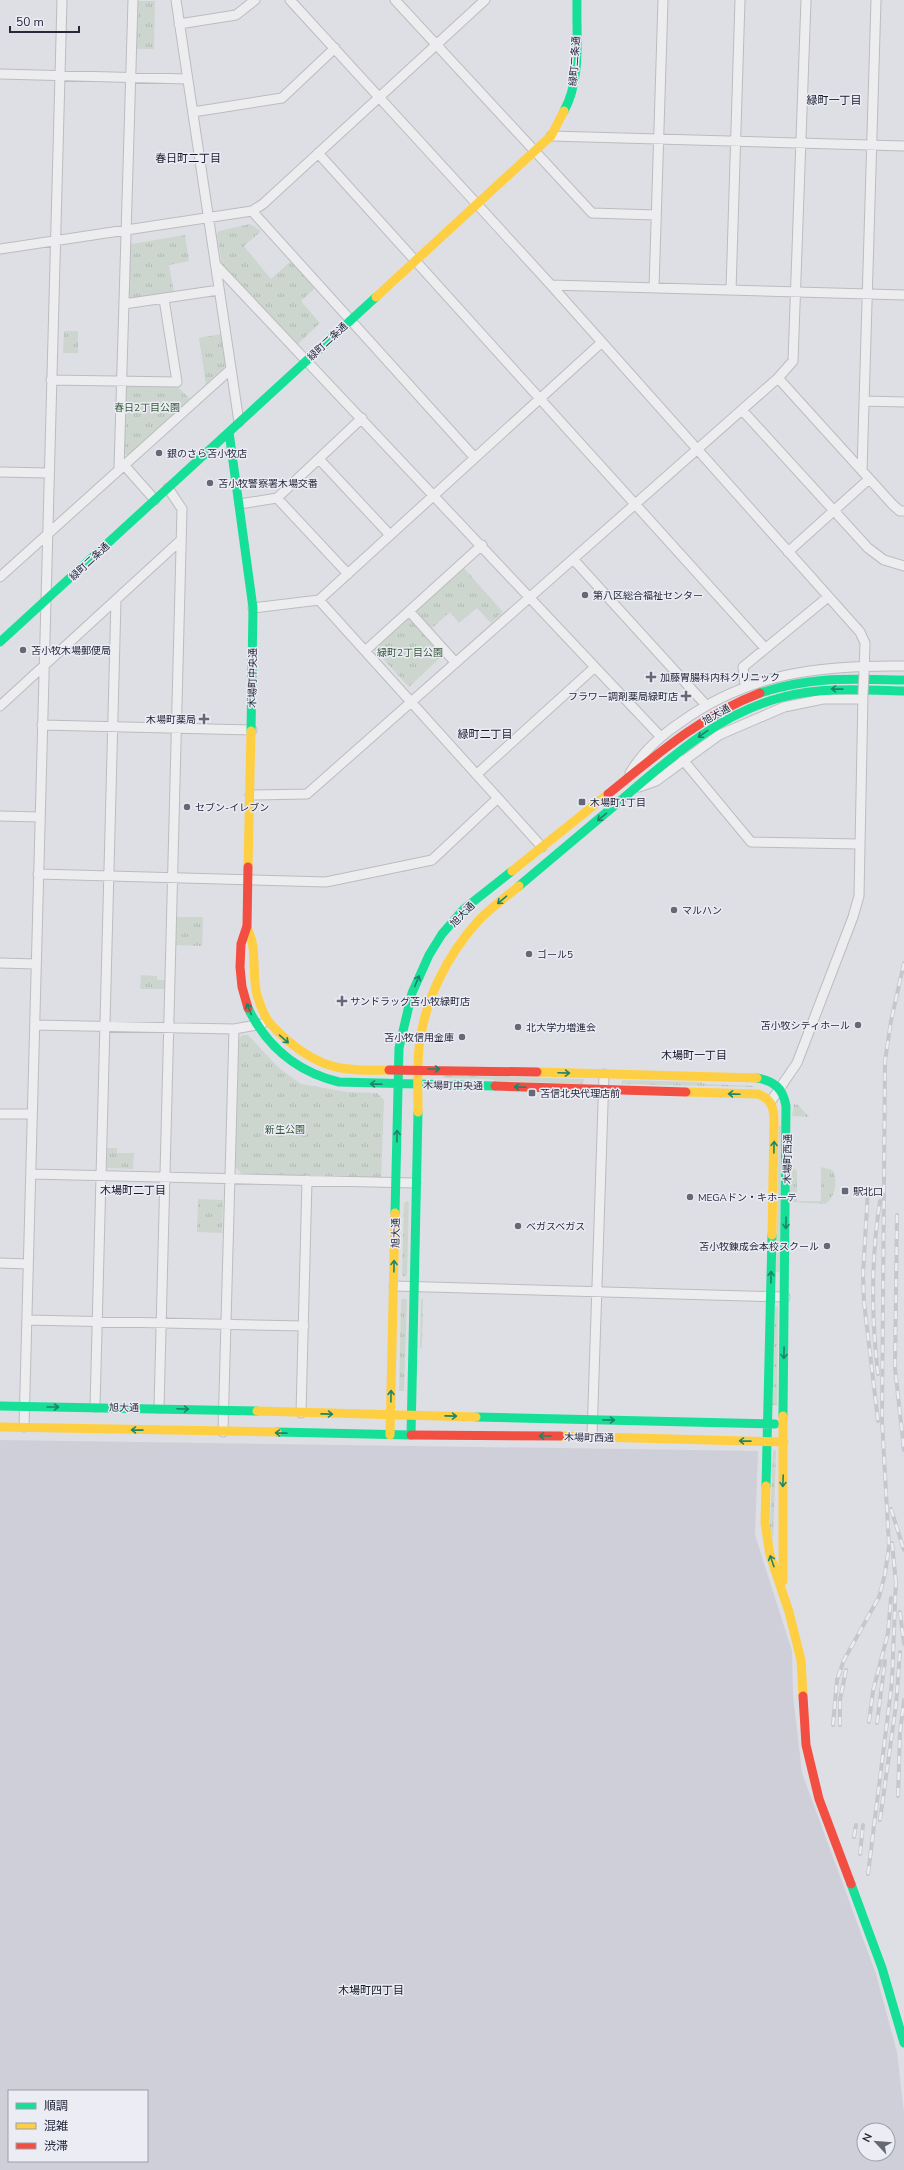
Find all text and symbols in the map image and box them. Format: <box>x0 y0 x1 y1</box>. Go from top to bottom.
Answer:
scale bar <box>10 8 79 34</box>
text: 50 m <box>16 14 44 30</box>
street label: 緑町二条通 <box>566 36 584 86</box>
district label: 緑町一丁目 <box>807 93 862 108</box>
district label: 春日町二丁目 <box>155 151 221 166</box>
street label: 緑町二条通 <box>305 320 351 364</box>
park label: 春日2丁目公園 <box>114 401 180 415</box>
place label: 銀のさら苫小牧店 <box>167 447 247 461</box>
marker: 銀のさら苫小牧店 <box>154 448 164 458</box>
place label: 苫小牧警察署木場交番 <box>218 477 318 491</box>
marker: 苫小牧警察署木場交番 <box>205 478 215 488</box>
street label: 緑町二条通 <box>67 540 113 584</box>
place label: 第八区総合福祉センター <box>593 589 703 603</box>
marker: 第八区総合福祉センター <box>580 590 590 600</box>
place label: 苫小牧木場郵便局 <box>31 644 111 658</box>
marker: 苫小牧木場郵便局 <box>18 645 28 655</box>
park label: 緑町2丁目公園 <box>377 646 443 660</box>
street label: 木場町中央通 <box>245 648 261 708</box>
marker: 加藤胃腸科内科クリニック <box>645 671 657 683</box>
place label: 加藤胃腸科内科クリニック <box>660 671 780 685</box>
one-way arrow <box>831 685 844 693</box>
place label: フラワー調剤薬局緑町店 <box>568 690 678 704</box>
marker: フラワー調剤薬局緑町店 <box>681 691 691 701</box>
street label: 旭大通 <box>700 701 733 728</box>
place label: 木場町薬局 <box>146 713 196 727</box>
marker: 木場町薬局 <box>199 714 209 724</box>
district label: 緑町二丁目 <box>458 727 513 742</box>
one-way arrow <box>697 730 708 739</box>
place label: 木場町1丁目 <box>590 796 646 810</box>
marker: 木場町1丁目 <box>577 797 587 807</box>
place label: セブン-イレブン <box>195 801 269 815</box>
marker: セブン-イレブン <box>182 802 192 812</box>
one-way arrow <box>597 812 607 821</box>
one-way arrow <box>497 896 508 905</box>
street label: 旭大通 <box>447 899 478 930</box>
place label: マルハン <box>682 904 722 918</box>
marker: マルハン <box>669 905 679 915</box>
place label: ゴール5 <box>537 948 573 962</box>
marker: ゴール5 <box>524 949 534 959</box>
one-way arrow <box>414 975 421 987</box>
place label: サンドラッグ苫小牧緑町店 <box>350 995 470 1009</box>
marker: サンドラッグ苫小牧緑町店 <box>337 996 347 1006</box>
one-way arrow <box>244 1004 252 1016</box>
place label: 苫小牧シティホール <box>761 1019 850 1033</box>
marker: 苫小牧シティホール <box>853 1020 863 1030</box>
place label: 北大学力増進会 <box>526 1021 596 1035</box>
marker: 北大学力増進会 <box>513 1022 523 1032</box>
place label: 苫小牧信用金庫 <box>384 1031 454 1045</box>
marker: 苫小牧信用金庫 <box>457 1032 467 1042</box>
one-way arrow <box>279 1034 290 1043</box>
district label: 木場町一丁目 <box>661 1048 727 1063</box>
one-way arrow <box>427 1066 440 1073</box>
one-way arrow <box>557 1069 570 1077</box>
street label: 木場町中央通 <box>423 1078 483 1094</box>
one-way arrow <box>370 1080 383 1087</box>
one-way arrow <box>514 1083 527 1091</box>
place label: 苫信北央代理店前 <box>540 1087 620 1101</box>
marker: 苫信北央代理店前 <box>527 1088 537 1098</box>
one-way arrow <box>728 1090 741 1097</box>
park label: 新生公園 <box>265 1123 305 1137</box>
one-way arrow <box>393 1130 401 1143</box>
street label: 木場町西通 <box>781 1134 795 1184</box>
one-way arrow <box>770 1141 778 1154</box>
district label: 木場町二丁目 <box>100 1183 166 1198</box>
place label: 駅北口 <box>853 1185 883 1199</box>
marker: 駅北口 <box>840 1186 850 1196</box>
place label: MEGAドン・キホーテ <box>698 1191 797 1205</box>
marker: MEGAドン・キホーテ <box>685 1192 695 1202</box>
one-way arrow <box>782 1216 790 1229</box>
street label: 旭大通 <box>389 1218 403 1248</box>
place label: ベガスベガス <box>526 1220 585 1234</box>
marker: ベガスベガス <box>513 1221 523 1231</box>
place label: 苫小牧錬成会本校スクール <box>699 1240 819 1254</box>
marker: 苫小牧錬成会本校スクール <box>822 1241 832 1251</box>
one-way arrow <box>390 1260 398 1273</box>
one-way arrow <box>768 1271 775 1284</box>
one-way arrow <box>780 1346 788 1359</box>
one-way arrow <box>388 1390 395 1403</box>
street label: 旭大通 <box>109 1401 139 1415</box>
one-way arrow <box>46 1403 59 1411</box>
one-way arrow <box>176 1405 189 1412</box>
one-way arrow <box>320 1410 333 1418</box>
one-way arrow <box>444 1412 457 1420</box>
one-way arrow <box>602 1416 615 1424</box>
one-way arrow <box>131 1426 144 1434</box>
one-way arrow <box>275 1429 288 1437</box>
street label: 木場町西通 <box>564 1431 614 1445</box>
one-way arrow <box>539 1432 552 1440</box>
one-way arrow <box>739 1438 752 1445</box>
one-way arrow <box>779 1474 787 1487</box>
one-way arrow <box>768 1555 775 1568</box>
district label: 木場町四丁目 <box>338 1983 404 1998</box>
legend <box>8 2090 148 2162</box>
text: 順調 <box>44 2098 68 2114</box>
text: 混雑 <box>44 2118 68 2134</box>
north arrow <box>856 2122 896 2162</box>
text: N <box>859 2131 876 2145</box>
text: 渋滞 <box>44 2138 68 2154</box>

